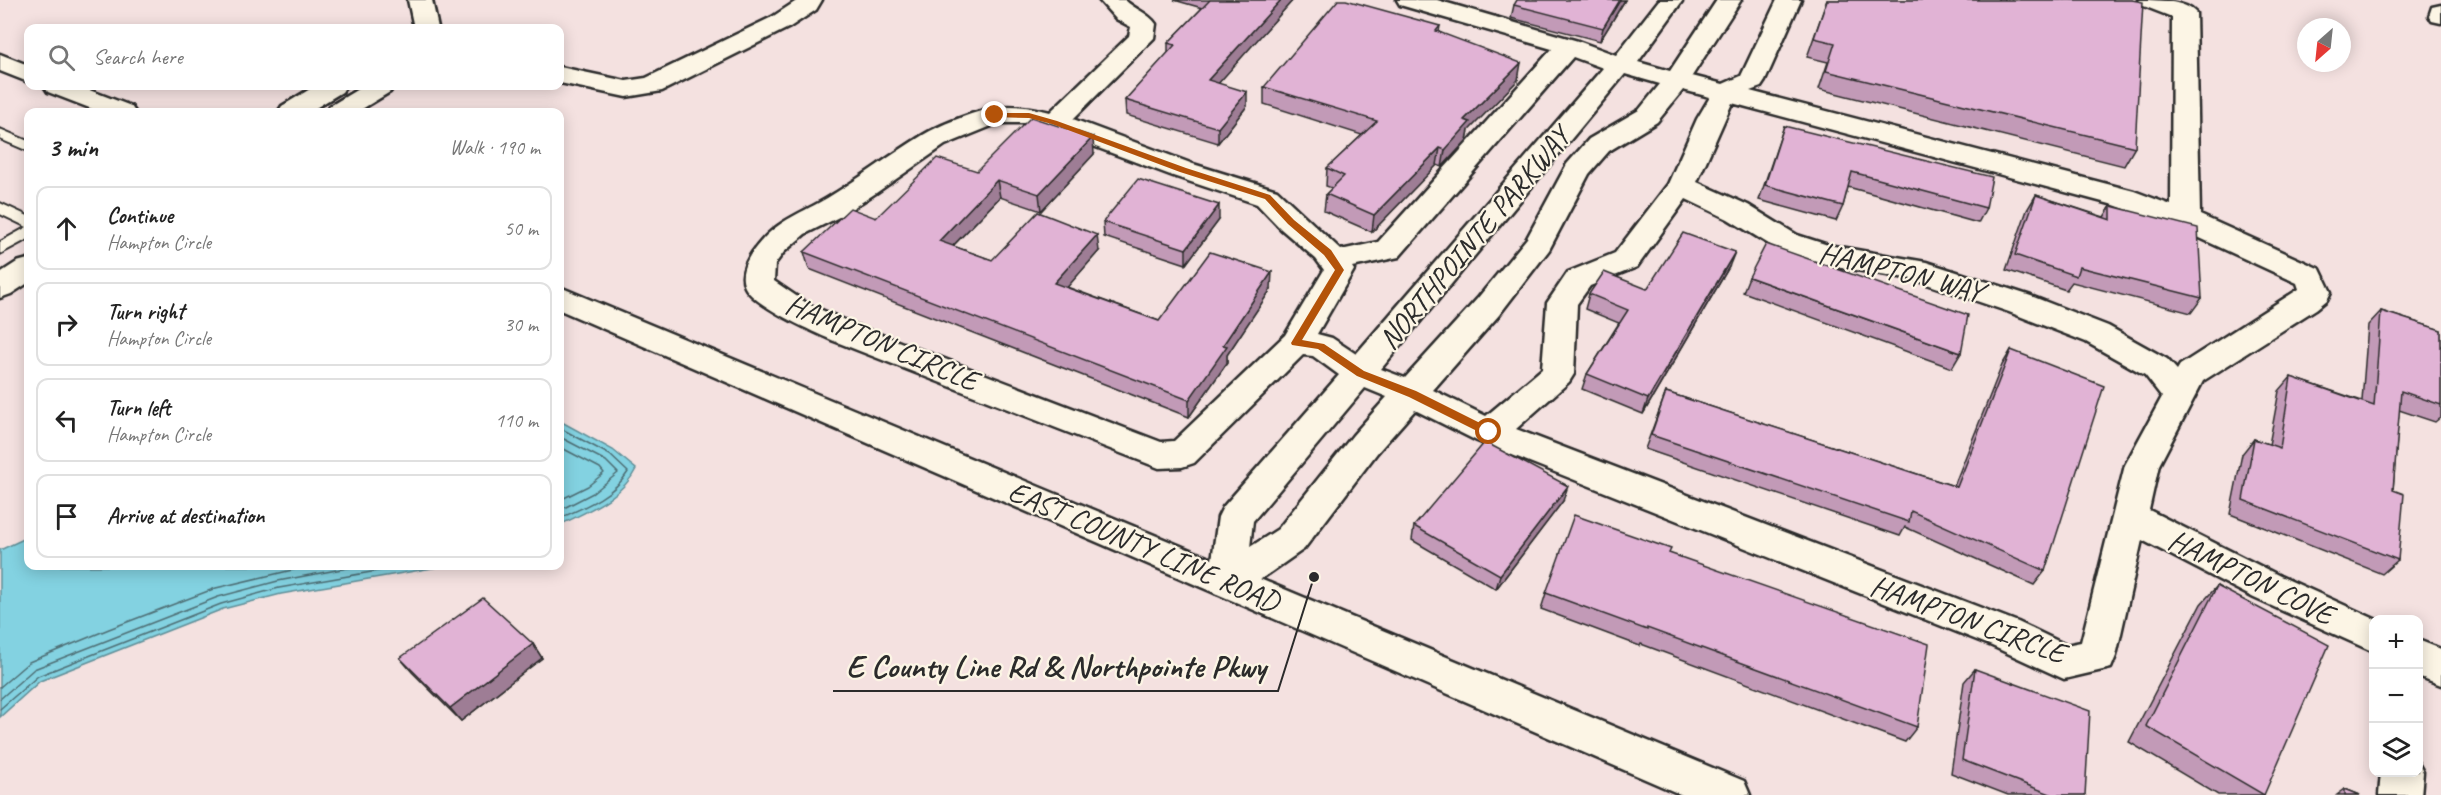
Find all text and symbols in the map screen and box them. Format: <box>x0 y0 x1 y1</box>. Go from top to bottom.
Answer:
north arrow <box>2297 18 2351 72</box>
search box <box>24 24 564 90</box>
icon: search <box>45 41 78 74</box>
text: Search here <box>93 43 183 71</box>
route end <box>981 101 1007 127</box>
street label: NORTHPOINTE PARKWAY <box>1370 116 1581 357</box>
text: 3 min <box>48 131 98 164</box>
text: Walk · 190 m <box>450 135 540 160</box>
text: Continue <box>107 202 173 230</box>
icon: ahead <box>50 212 83 245</box>
text: 50 m <box>504 216 538 241</box>
text: Hampton Circle <box>107 230 211 255</box>
street label: HAMPTON WAY <box>1815 233 1993 312</box>
street label: HAMPTON CIRCLE <box>780 285 987 401</box>
text: Turn right <box>107 298 184 326</box>
icon: right <box>50 308 83 341</box>
text: 30 m <box>504 312 538 337</box>
text: Hampton Circle <box>107 326 211 351</box>
text: Turn left <box>107 394 171 422</box>
icon: left <box>50 404 83 437</box>
text: 110 m <box>495 408 538 433</box>
route start <box>1475 418 1501 444</box>
text: Hampton Circle <box>107 422 211 447</box>
street label: EAST COUNTY LINE ROAD <box>1003 472 1288 621</box>
icon: arrive <box>50 500 83 533</box>
text: Arrive at destination <box>107 502 264 530</box>
street label: HAMPTON COVE <box>2162 521 2343 635</box>
street label: HAMPTON CIRCLE <box>1865 566 2075 673</box>
map controls <box>2369 615 2423 777</box>
button: + <box>2369 615 2423 669</box>
callout: E County Line Rd & Northpointe Pkwy <box>833 641 1278 691</box>
text: E County Line Rd & Northpointe Pkwy <box>846 646 1269 687</box>
button: − <box>2369 669 2423 723</box>
button: layers <box>2369 723 2423 777</box>

